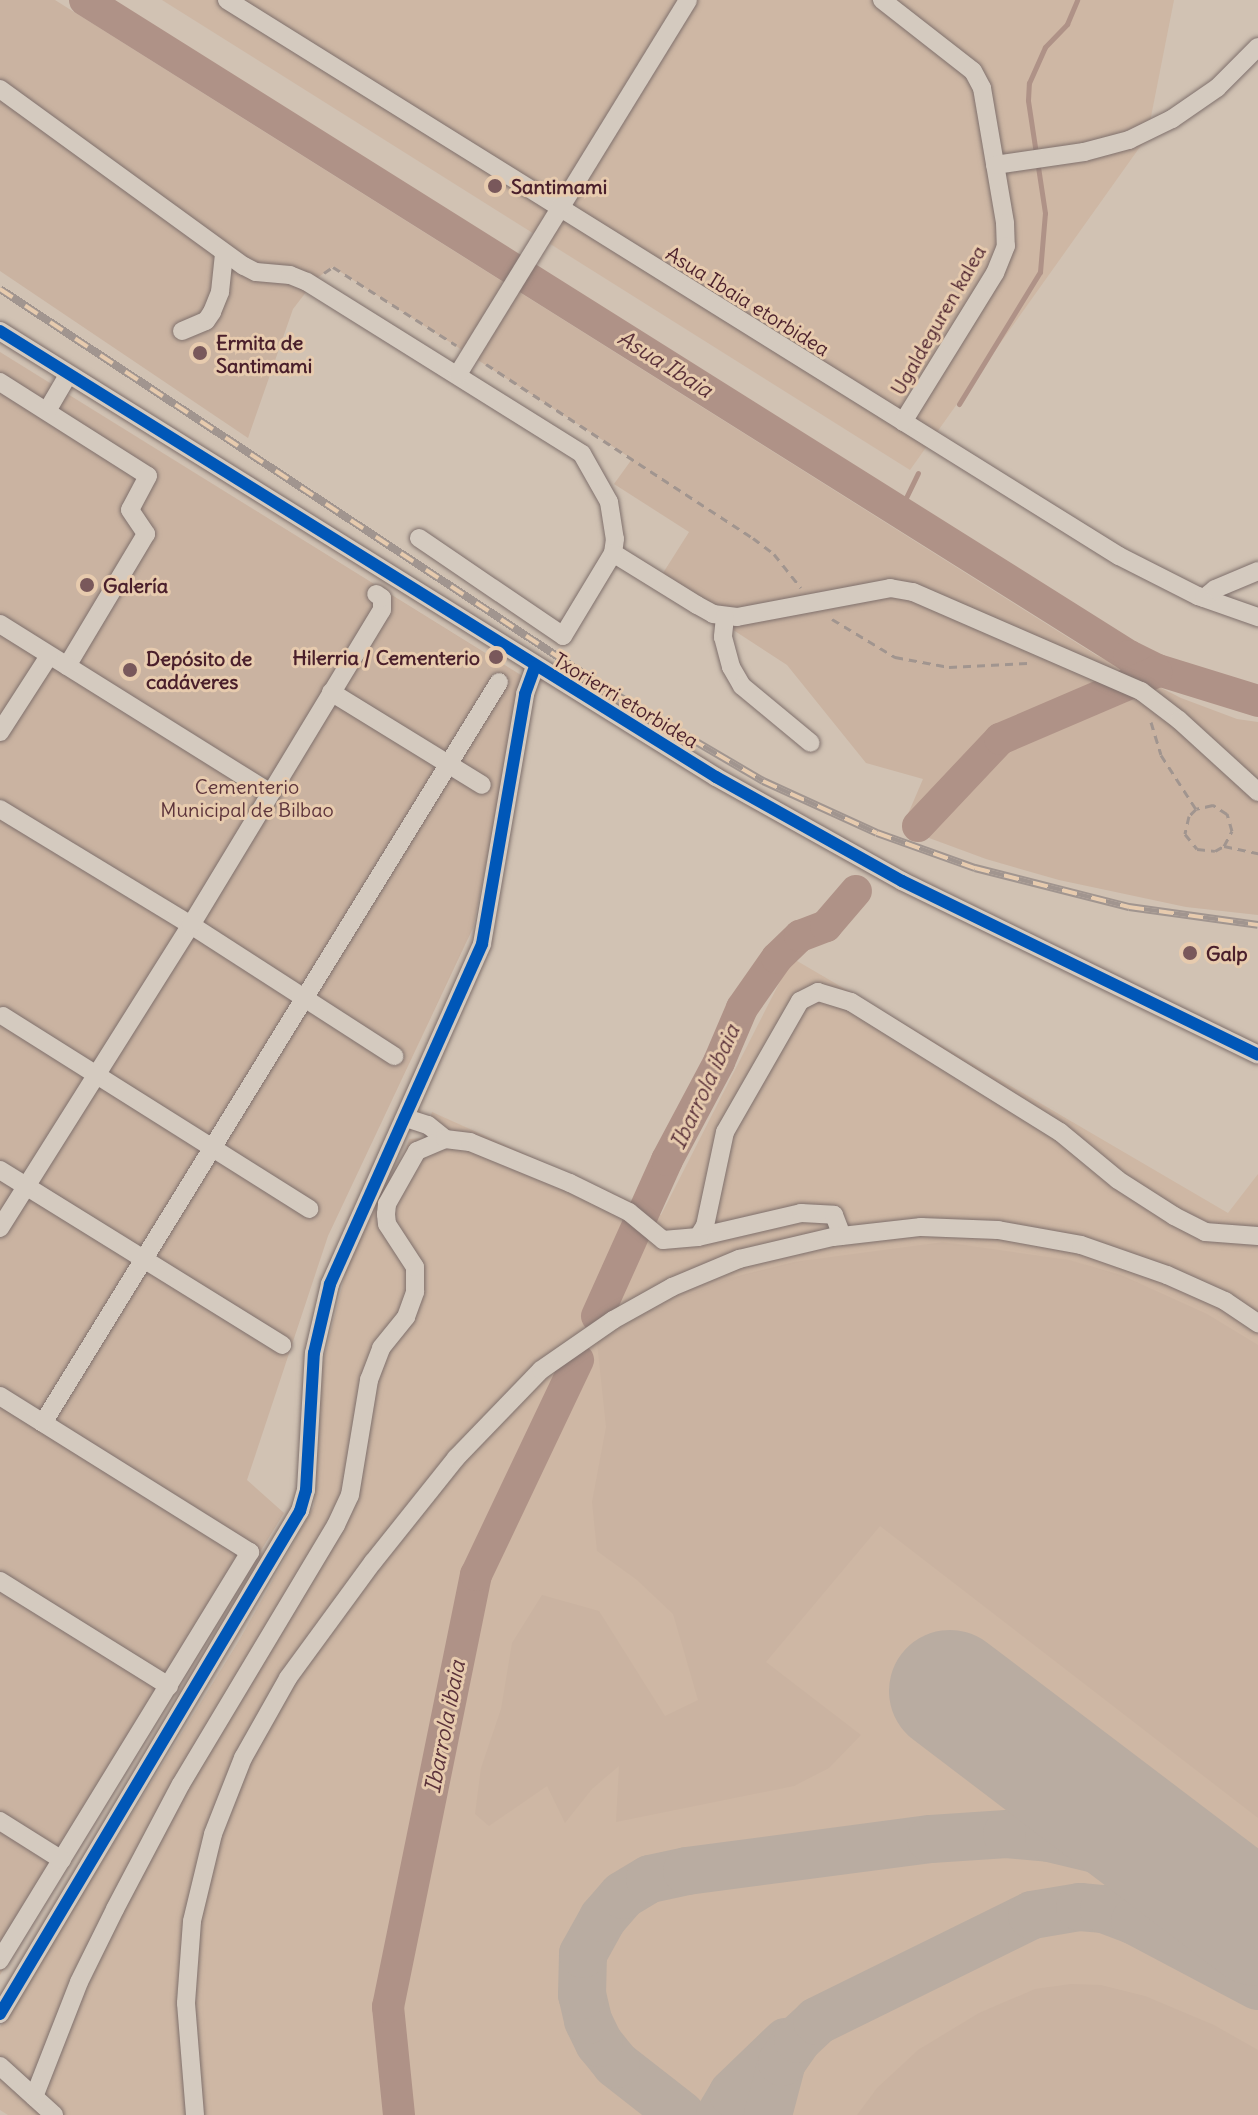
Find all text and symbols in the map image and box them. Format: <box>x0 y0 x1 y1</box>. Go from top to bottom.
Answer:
place label: Santimami <box>511 174 607 198</box>
marker: Santimami <box>486 177 504 195</box>
street label: Asua Ibaia etorbidea <box>662 241 834 361</box>
street label: Ugaldeguren kalea <box>885 241 991 399</box>
water label: Asua Ibaia <box>613 325 717 403</box>
place label: Ermita de Santimami <box>216 330 312 377</box>
marker: Ermita de Santimami <box>191 344 209 362</box>
place label: Galería <box>103 573 168 597</box>
marker: Galería <box>78 576 96 594</box>
place label: Hilerria / Cementerio <box>293 645 480 669</box>
place label: Depósito de cadáveres <box>146 646 252 693</box>
street label: Txorierri etorbidea <box>549 647 703 753</box>
marker: Hilerria / Cementerio <box>487 648 505 666</box>
marker: Depósito de cadáveres <box>121 661 139 679</box>
park label: Cementerio Municipal de Bilbao <box>160 774 334 821</box>
place label: Galp <box>1206 941 1248 965</box>
marker: Galp <box>1181 944 1199 962</box>
water label: Ibarrola ibaia <box>665 1021 745 1153</box>
water label: Ibarrola ibaia <box>419 1659 471 1795</box>

